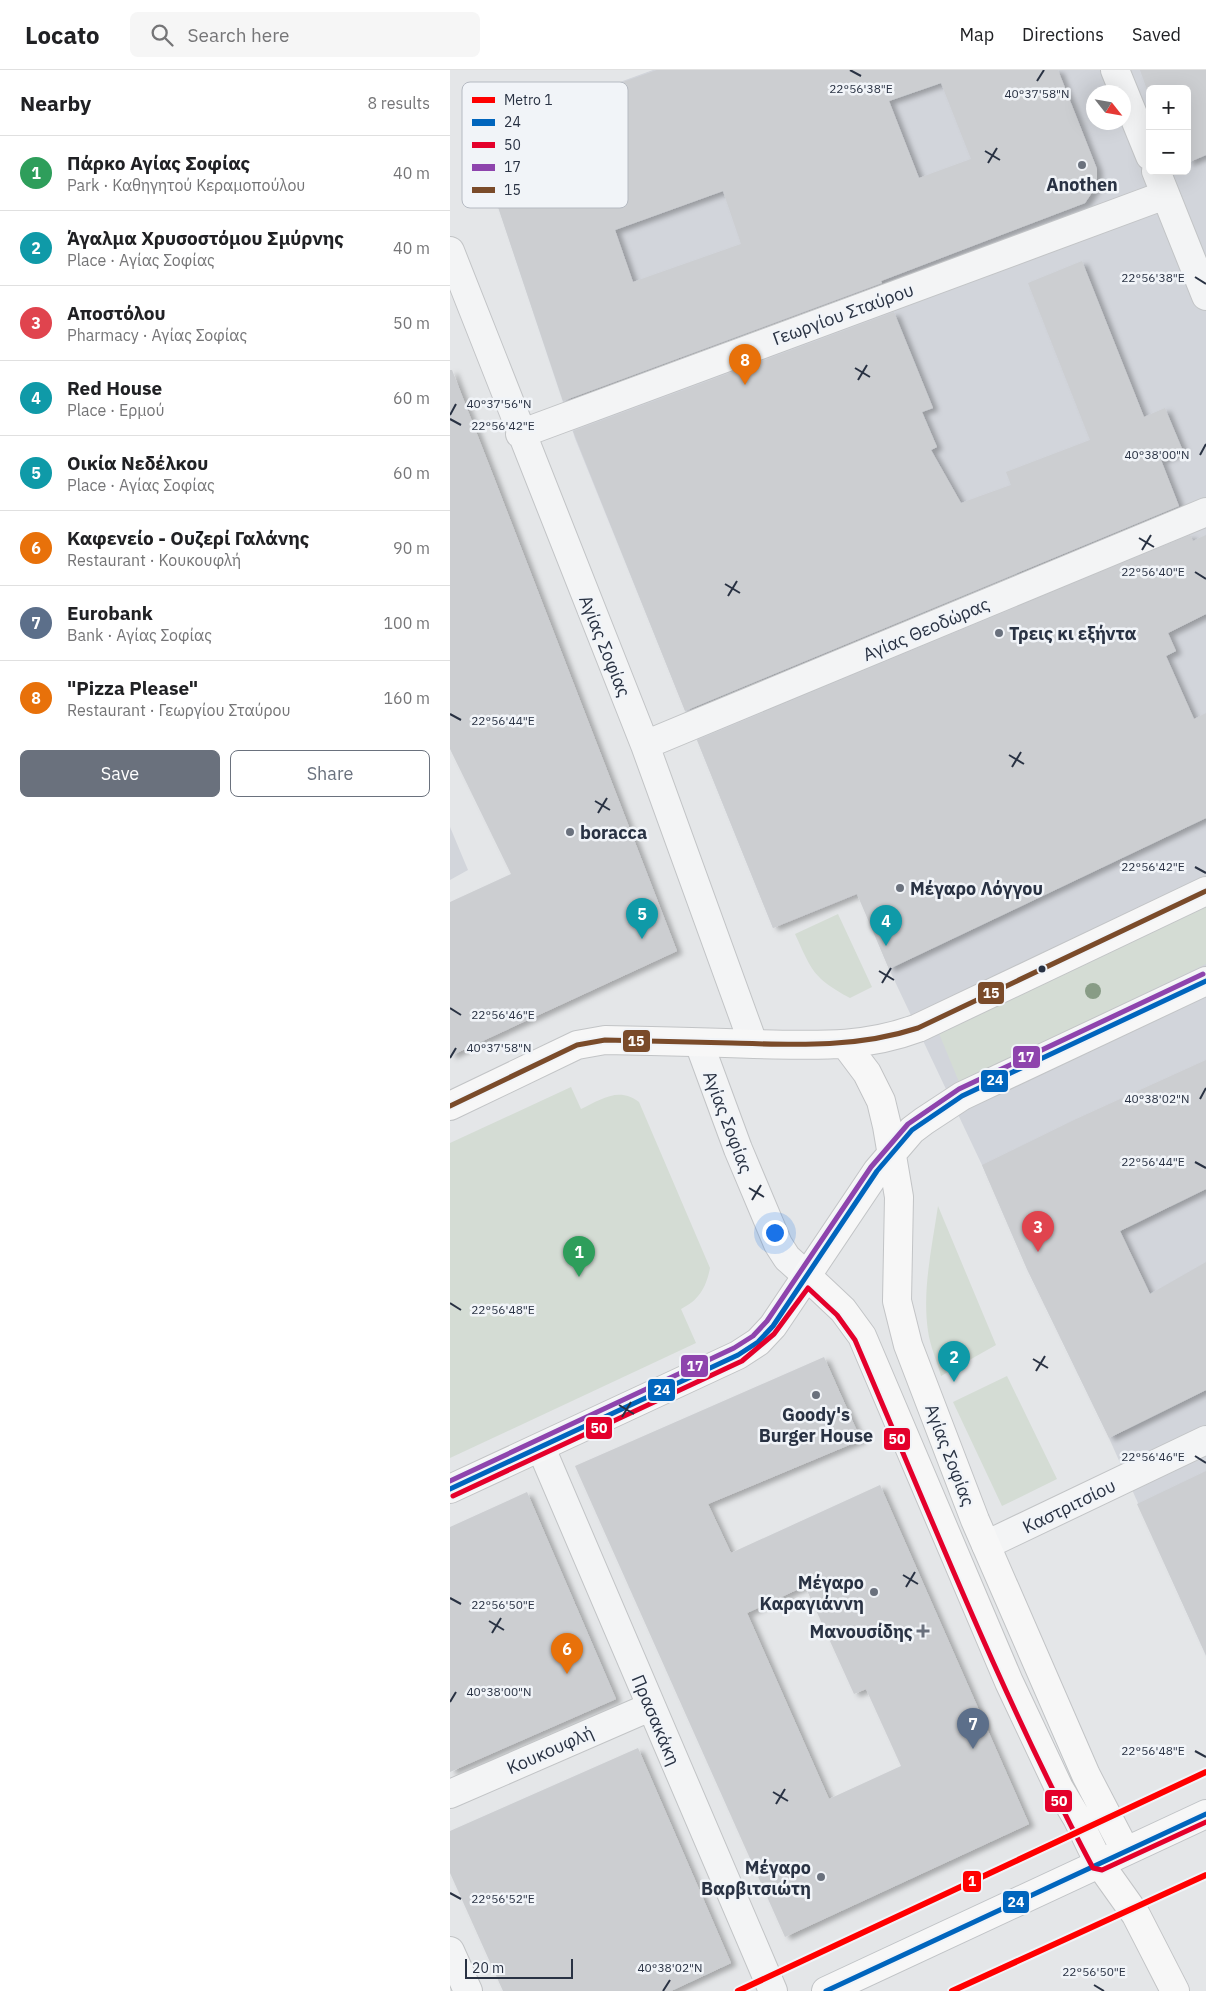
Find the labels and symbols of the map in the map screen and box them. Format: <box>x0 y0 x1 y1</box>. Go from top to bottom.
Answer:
text: 22°56'38"E <box>829 81 893 96</box>
legend <box>462 82 628 208</box>
north arrow <box>1086 85 1131 130</box>
text: 40°37'58"N <box>1004 86 1070 101</box>
text: Metro 1 <box>504 91 553 109</box>
text: 24 <box>504 113 521 131</box>
text: 50 <box>504 136 521 154</box>
text: 17 <box>504 158 521 176</box>
marker: Anothen <box>1076 159 1088 171</box>
place label: Anothen <box>1046 173 1118 196</box>
text: 15 <box>504 181 521 199</box>
text: 22°56'38"E <box>1121 270 1185 285</box>
street label: Γεωργίου Σταύρου <box>769 278 917 350</box>
pin: 8 <box>729 344 761 385</box>
text: 40°37'56"N <box>466 396 532 411</box>
text: 22°56'42"E <box>471 418 535 433</box>
text: 40°38'00"N <box>1124 447 1190 462</box>
text: 22°56'40"E <box>1121 564 1185 579</box>
street label: Αγίας Σοφίας <box>574 592 636 700</box>
street label: Αγίας Θεοδώρας <box>859 592 993 666</box>
place label: Τρεις κι εξήντα <box>1009 622 1136 645</box>
marker: Τρεις κι εξήντα <box>993 627 1005 639</box>
text: 22°56'44"E <box>471 713 535 728</box>
place label: boracca <box>580 821 647 844</box>
marker: boracca <box>564 826 576 838</box>
text: 22°56'42"E <box>1121 859 1185 874</box>
place label: Μέγαρο Λόγγου <box>910 877 1043 900</box>
marker: Μέγαρο Λόγγου <box>894 882 906 894</box>
pin: 5 <box>626 898 658 939</box>
pin: 4 <box>870 905 902 946</box>
unlabelled marker <box>1037 964 1047 974</box>
line badge: 15 <box>977 981 1005 1005</box>
text: 15 <box>983 984 999 1002</box>
text: 22°56'46"E <box>471 1007 535 1022</box>
line badge: 15 <box>622 1029 651 1053</box>
text: 15 <box>628 1032 644 1050</box>
text: 40°37'58"N <box>466 1040 532 1055</box>
line badge: 17 <box>1012 1045 1041 1069</box>
text: 17 <box>1018 1048 1034 1066</box>
street label: Αγίας Σοφίας <box>698 1068 758 1177</box>
line badge: 24 <box>980 1069 1009 1093</box>
text: 24 <box>987 1071 1003 1089</box>
text: 40°38'02"N <box>1124 1091 1190 1106</box>
text: 22°56'44"E <box>1121 1154 1185 1169</box>
pin: 3 <box>1022 1211 1054 1252</box>
your location <box>762 1220 788 1246</box>
pin: 1 <box>563 1236 595 1277</box>
text: 22°56'48"E <box>471 1302 535 1317</box>
pin: 2 <box>938 1341 970 1382</box>
line badge: 17 <box>680 1354 709 1378</box>
text: 17 <box>687 1357 703 1375</box>
line badge: 24 <box>647 1378 676 1402</box>
text: 24 <box>654 1381 670 1399</box>
marker: Goody's Burger House <box>810 1389 822 1401</box>
street label: Αγίας Σοφίας <box>920 1401 980 1510</box>
place label: Goody's Burger House <box>759 1403 873 1447</box>
line badge: 50 <box>585 1416 613 1440</box>
text: 50 <box>591 1419 607 1437</box>
line badge: 50 <box>883 1427 911 1451</box>
text: 50 <box>889 1430 905 1448</box>
text: 22°56'46"E <box>1121 1449 1185 1464</box>
street label: Καστριτσίου <box>1019 1474 1119 1538</box>
place label: Μέγαρο Καραγιάννη <box>759 1571 864 1615</box>
marker: Μέγαρο Καραγιάννη <box>868 1586 880 1598</box>
text: 22°56'50"E <box>471 1597 535 1612</box>
place label: Μανουσίδης <box>809 1620 913 1643</box>
marker: Μανουσίδης <box>917 1625 929 1637</box>
pin: 6 <box>551 1633 583 1674</box>
street label: Πρασακάκη <box>627 1671 685 1769</box>
text: 40°38'00"N <box>466 1684 532 1699</box>
pin: 7 <box>957 1708 989 1749</box>
street label: Κουκουφλή <box>503 1721 597 1779</box>
text: 22°56'48"E <box>1121 1743 1185 1758</box>
line badge: 50 <box>1044 1789 1073 1813</box>
text: 50 <box>1051 1792 1067 1810</box>
place label: Μέγαρο Βαρβιτσιώτη <box>701 1856 811 1900</box>
line badge: 1 <box>962 1870 982 1893</box>
marker: Μέγαρο Βαρβιτσιώτη <box>815 1871 827 1883</box>
text: 1 <box>968 1872 977 1890</box>
line badge: 24 <box>1002 1890 1030 1914</box>
text: 22°56'52"E <box>471 1891 535 1906</box>
text: 24 <box>1008 1893 1024 1911</box>
scale bar <box>465 1956 572 1979</box>
text: 40°38'02"N <box>637 1960 703 1975</box>
text: 22°56'50"E <box>1062 1964 1126 1979</box>

